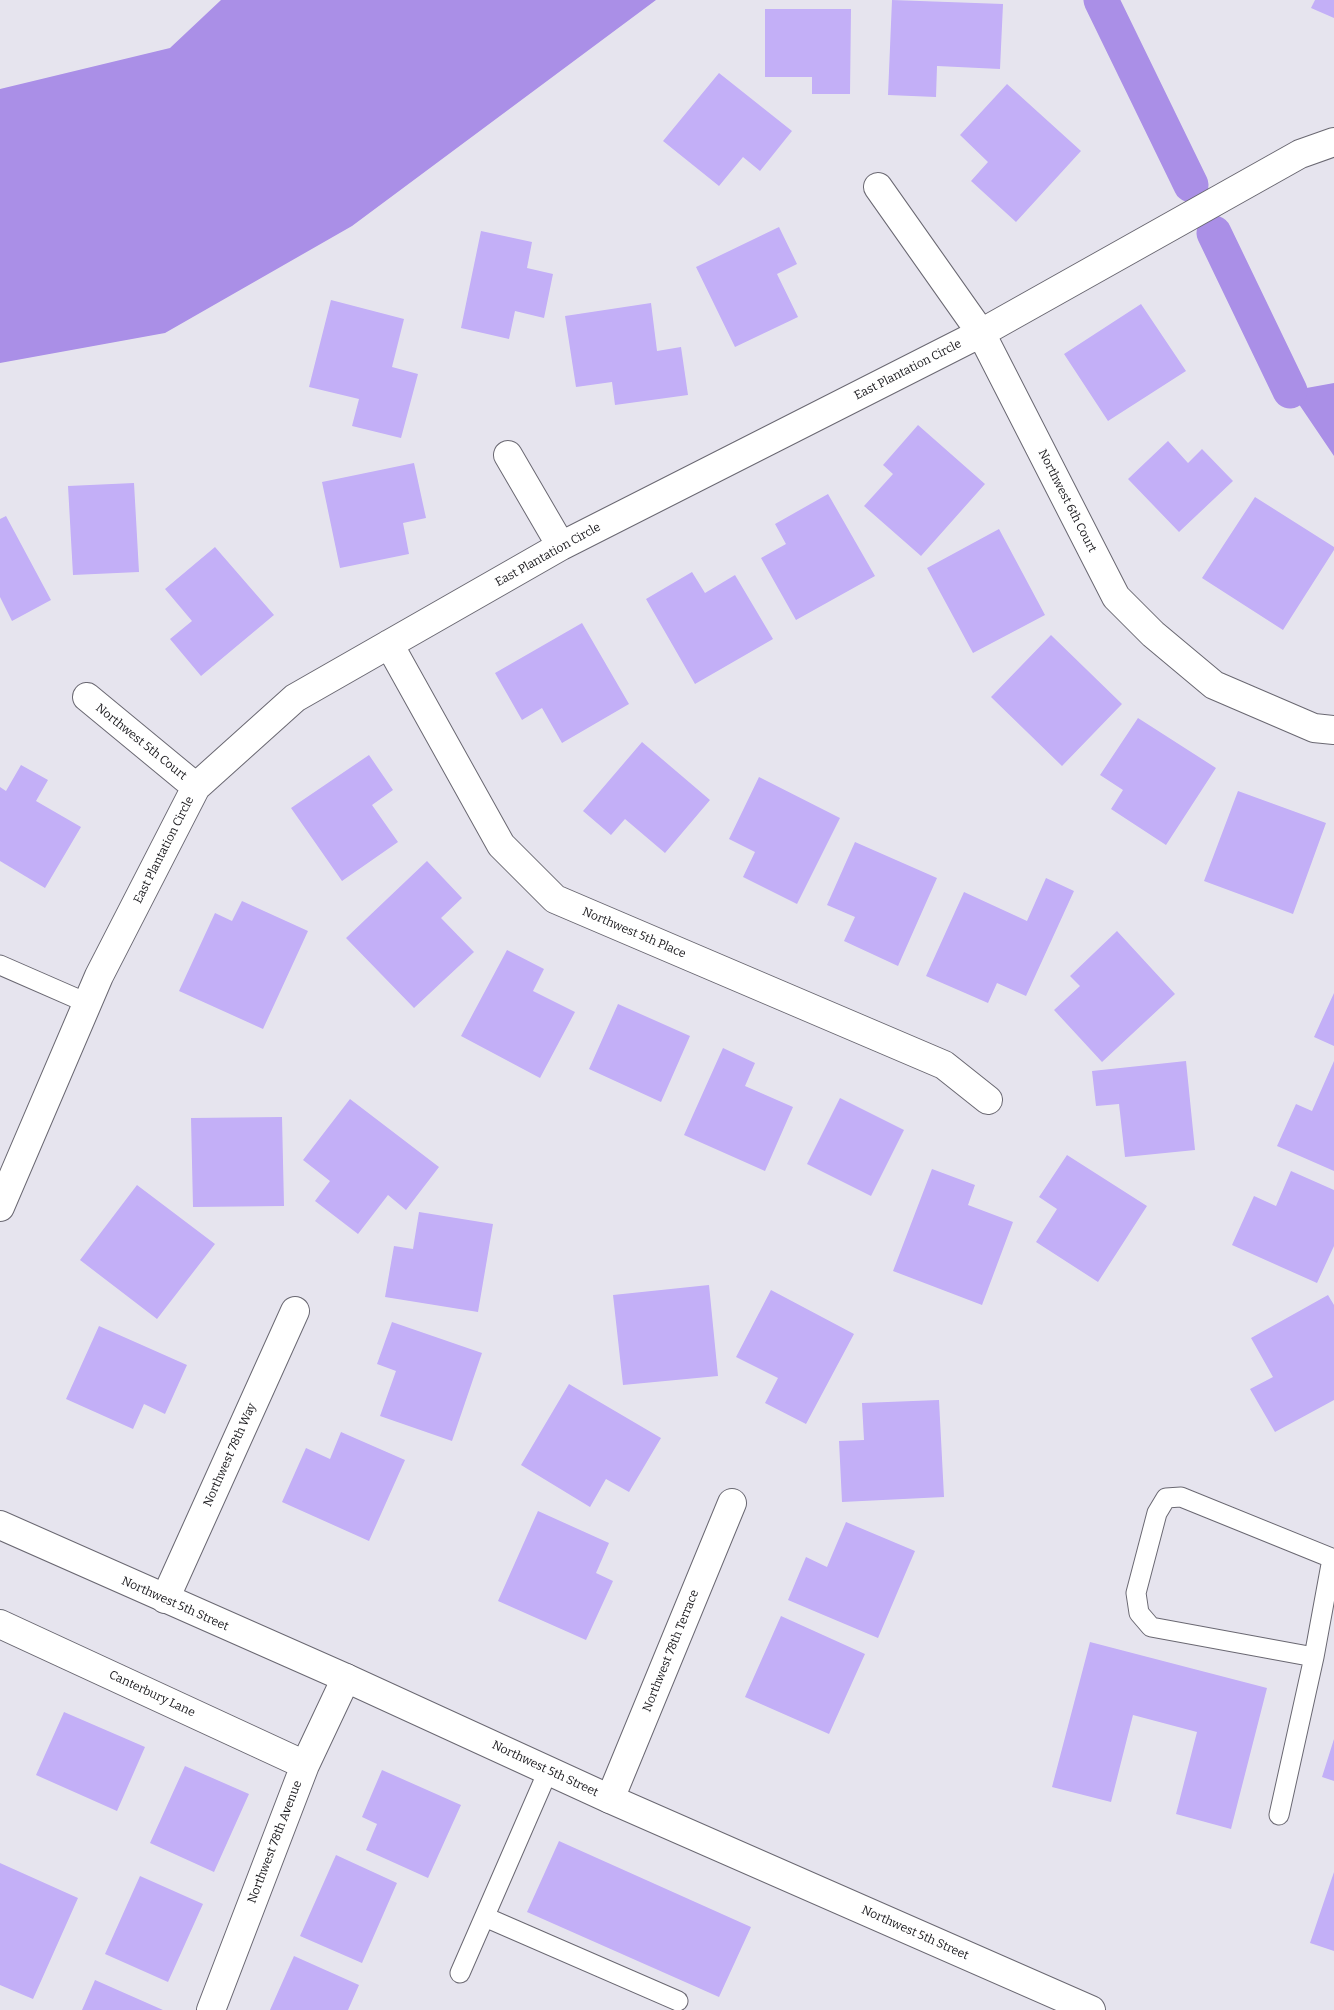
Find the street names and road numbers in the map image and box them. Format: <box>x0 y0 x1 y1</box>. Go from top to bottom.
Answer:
street label: East Plantation Circle <box>852 337 964 403</box>
street label: Northwest 6th Court <box>1035 447 1099 555</box>
street label: East Plantation Circle <box>493 520 603 590</box>
street label: Northwest 5th Court <box>92 701 190 783</box>
street label: East Plantation Circle <box>131 794 197 906</box>
street label: Northwest 5th Place <box>580 905 688 961</box>
street label: Northwest 78th Way <box>201 1401 259 1509</box>
street label: Northwest 5th Street <box>119 1574 231 1634</box>
street label: Northwest 78th Terrace <box>640 1588 702 1714</box>
street label: Canterbury Lane <box>107 1668 197 1720</box>
street label: Northwest 5th Street <box>490 1738 600 1800</box>
street label: Northwest 78th Avenue <box>245 1779 305 1905</box>
street label: Northwest 5th Street <box>859 1903 971 1963</box>

